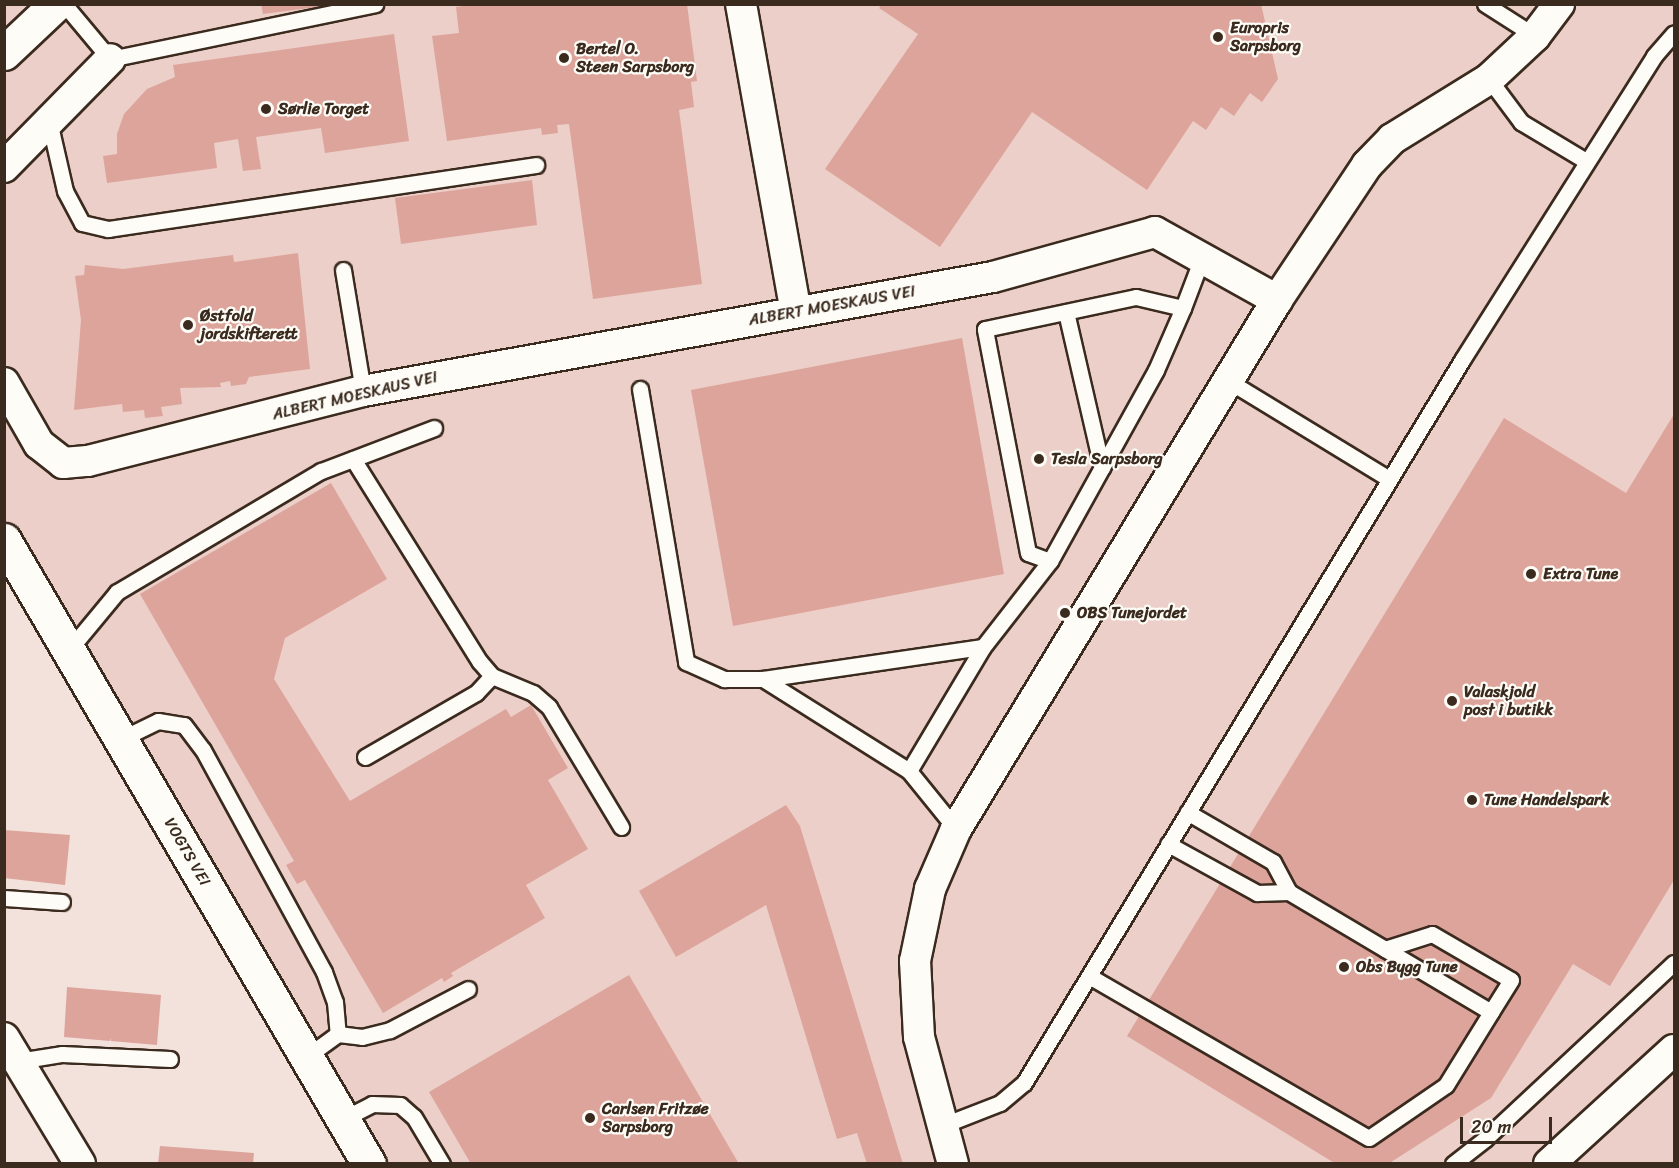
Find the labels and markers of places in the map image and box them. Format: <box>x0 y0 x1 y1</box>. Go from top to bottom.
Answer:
place label: Europris Sarpsborg <box>1230 18 1301 56</box>
marker: Europris Sarpsborg <box>1211 30 1225 44</box>
place label: Bertel O. Steen Sarpsborg <box>576 39 693 77</box>
marker: Bertel O. Steen Sarpsborg <box>557 51 571 65</box>
place label: Sørlie Torget <box>278 99 369 119</box>
marker: Sørlie Torget <box>259 102 273 116</box>
place label: Østfold jordskifterett <box>200 306 298 344</box>
marker: Østfold jordskifterett <box>181 318 195 332</box>
place label: Tesla Sarpsborg <box>1051 449 1162 469</box>
marker: Tesla Sarpsborg <box>1032 452 1046 466</box>
place label: Extra Tune <box>1543 564 1619 584</box>
marker: Extra Tune <box>1524 567 1538 581</box>
place label: OBS Tunejordet <box>1077 603 1188 623</box>
marker: OBS Tunejordet <box>1058 606 1072 620</box>
place label: Valaskjold post i butikk <box>1464 682 1553 720</box>
marker: Valaskjold post i butikk <box>1445 694 1459 708</box>
place label: Tune Handelspark <box>1484 790 1609 810</box>
marker: Tune Handelspark <box>1465 793 1479 807</box>
place label: Obs Bygg Tune <box>1356 957 1458 977</box>
marker: Obs Bygg Tune <box>1337 960 1351 974</box>
place label: Carlsen Fritzøe Sarpsborg <box>602 1099 709 1137</box>
marker: Carlsen Fritzøe Sarpsborg <box>583 1111 597 1125</box>

